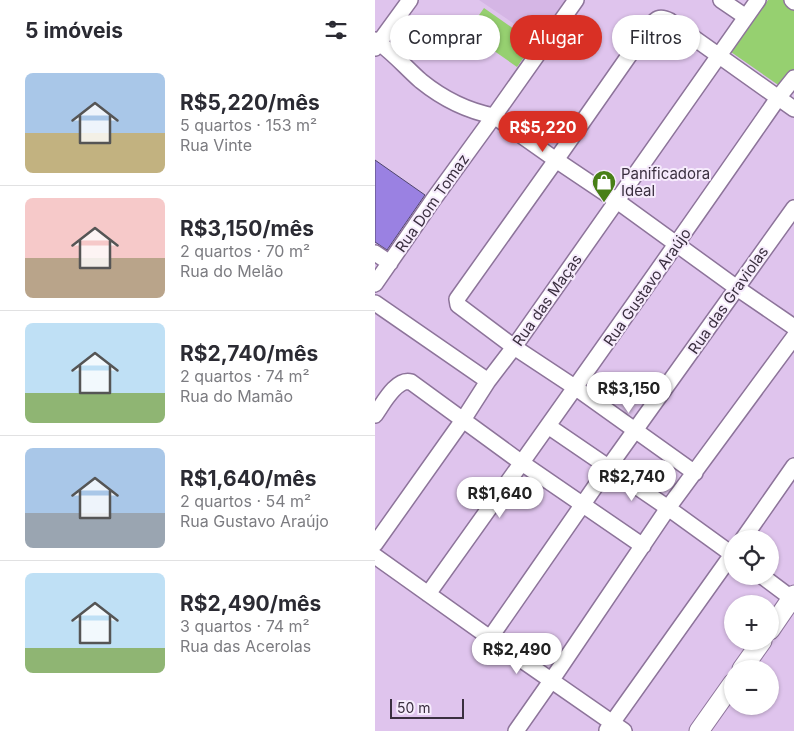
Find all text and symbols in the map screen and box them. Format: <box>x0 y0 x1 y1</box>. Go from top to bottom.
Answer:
chip: Comprar <box>390 15 500 60</box>
chip: Alugar <box>510 15 602 60</box>
chip: Filtros <box>612 15 700 60</box>
icon: filters <box>322 16 350 44</box>
text: 5 imóveis <box>25 18 123 43</box>
text: R$5,220/mês <box>180 90 320 115</box>
icon: home <box>65 93 125 153</box>
pin: R$5,220 <box>497 110 589 153</box>
text: 5 quartos · 153 m² <box>180 115 317 135</box>
text: R$5,220 <box>509 117 577 137</box>
text: Rua Vinte <box>180 135 252 155</box>
street label: Rua Dom Tomaz <box>391 150 473 256</box>
place label: Panificadora Ideal <box>621 164 710 200</box>
shop icon: Panificadora Ideal <box>591 169 617 203</box>
text: R$3,150/mês <box>180 216 314 241</box>
icon: home <box>65 218 125 278</box>
street label: Rua Gustavo Araújo <box>599 224 695 350</box>
text: 2 quartos · 70 m² <box>180 241 310 261</box>
street label: Rua das Graviolas <box>684 242 772 357</box>
street label: Rua das Maças <box>508 250 586 350</box>
text: Rua do Melão <box>180 261 283 281</box>
text: R$2,740/mês <box>180 341 318 366</box>
icon: home <box>65 343 125 403</box>
text: 2 quartos · 74 m² <box>180 366 310 386</box>
pin: R$3,150 <box>583 372 675 414</box>
text: R$3,150 <box>598 378 660 398</box>
text: Rua do Mamão <box>180 386 293 406</box>
pin: R$2,740 <box>586 460 678 502</box>
text: R$1,640/mês <box>180 466 317 491</box>
text: R$2,740 <box>599 466 665 486</box>
icon: home <box>65 468 125 528</box>
pin: R$1,640 <box>454 476 546 519</box>
text: R$1,640 <box>468 483 532 503</box>
text: 2 quartos · 54 m² <box>180 491 311 511</box>
text: Rua Gustavo Araújo <box>180 511 329 531</box>
map controls <box>724 530 779 715</box>
button: locate <box>724 530 779 585</box>
text: R$2,490/mês <box>180 591 321 616</box>
icon: home <box>65 593 125 653</box>
button: + <box>724 595 779 650</box>
text: 3 quartos · 74 m² <box>180 616 310 636</box>
pin: R$2,490 <box>471 632 563 675</box>
text: Rua das Acerolas <box>180 636 311 656</box>
text: R$2,490 <box>483 639 551 659</box>
button: − <box>724 660 779 715</box>
scale bar <box>390 696 464 719</box>
text: 50 m <box>397 699 431 716</box>

